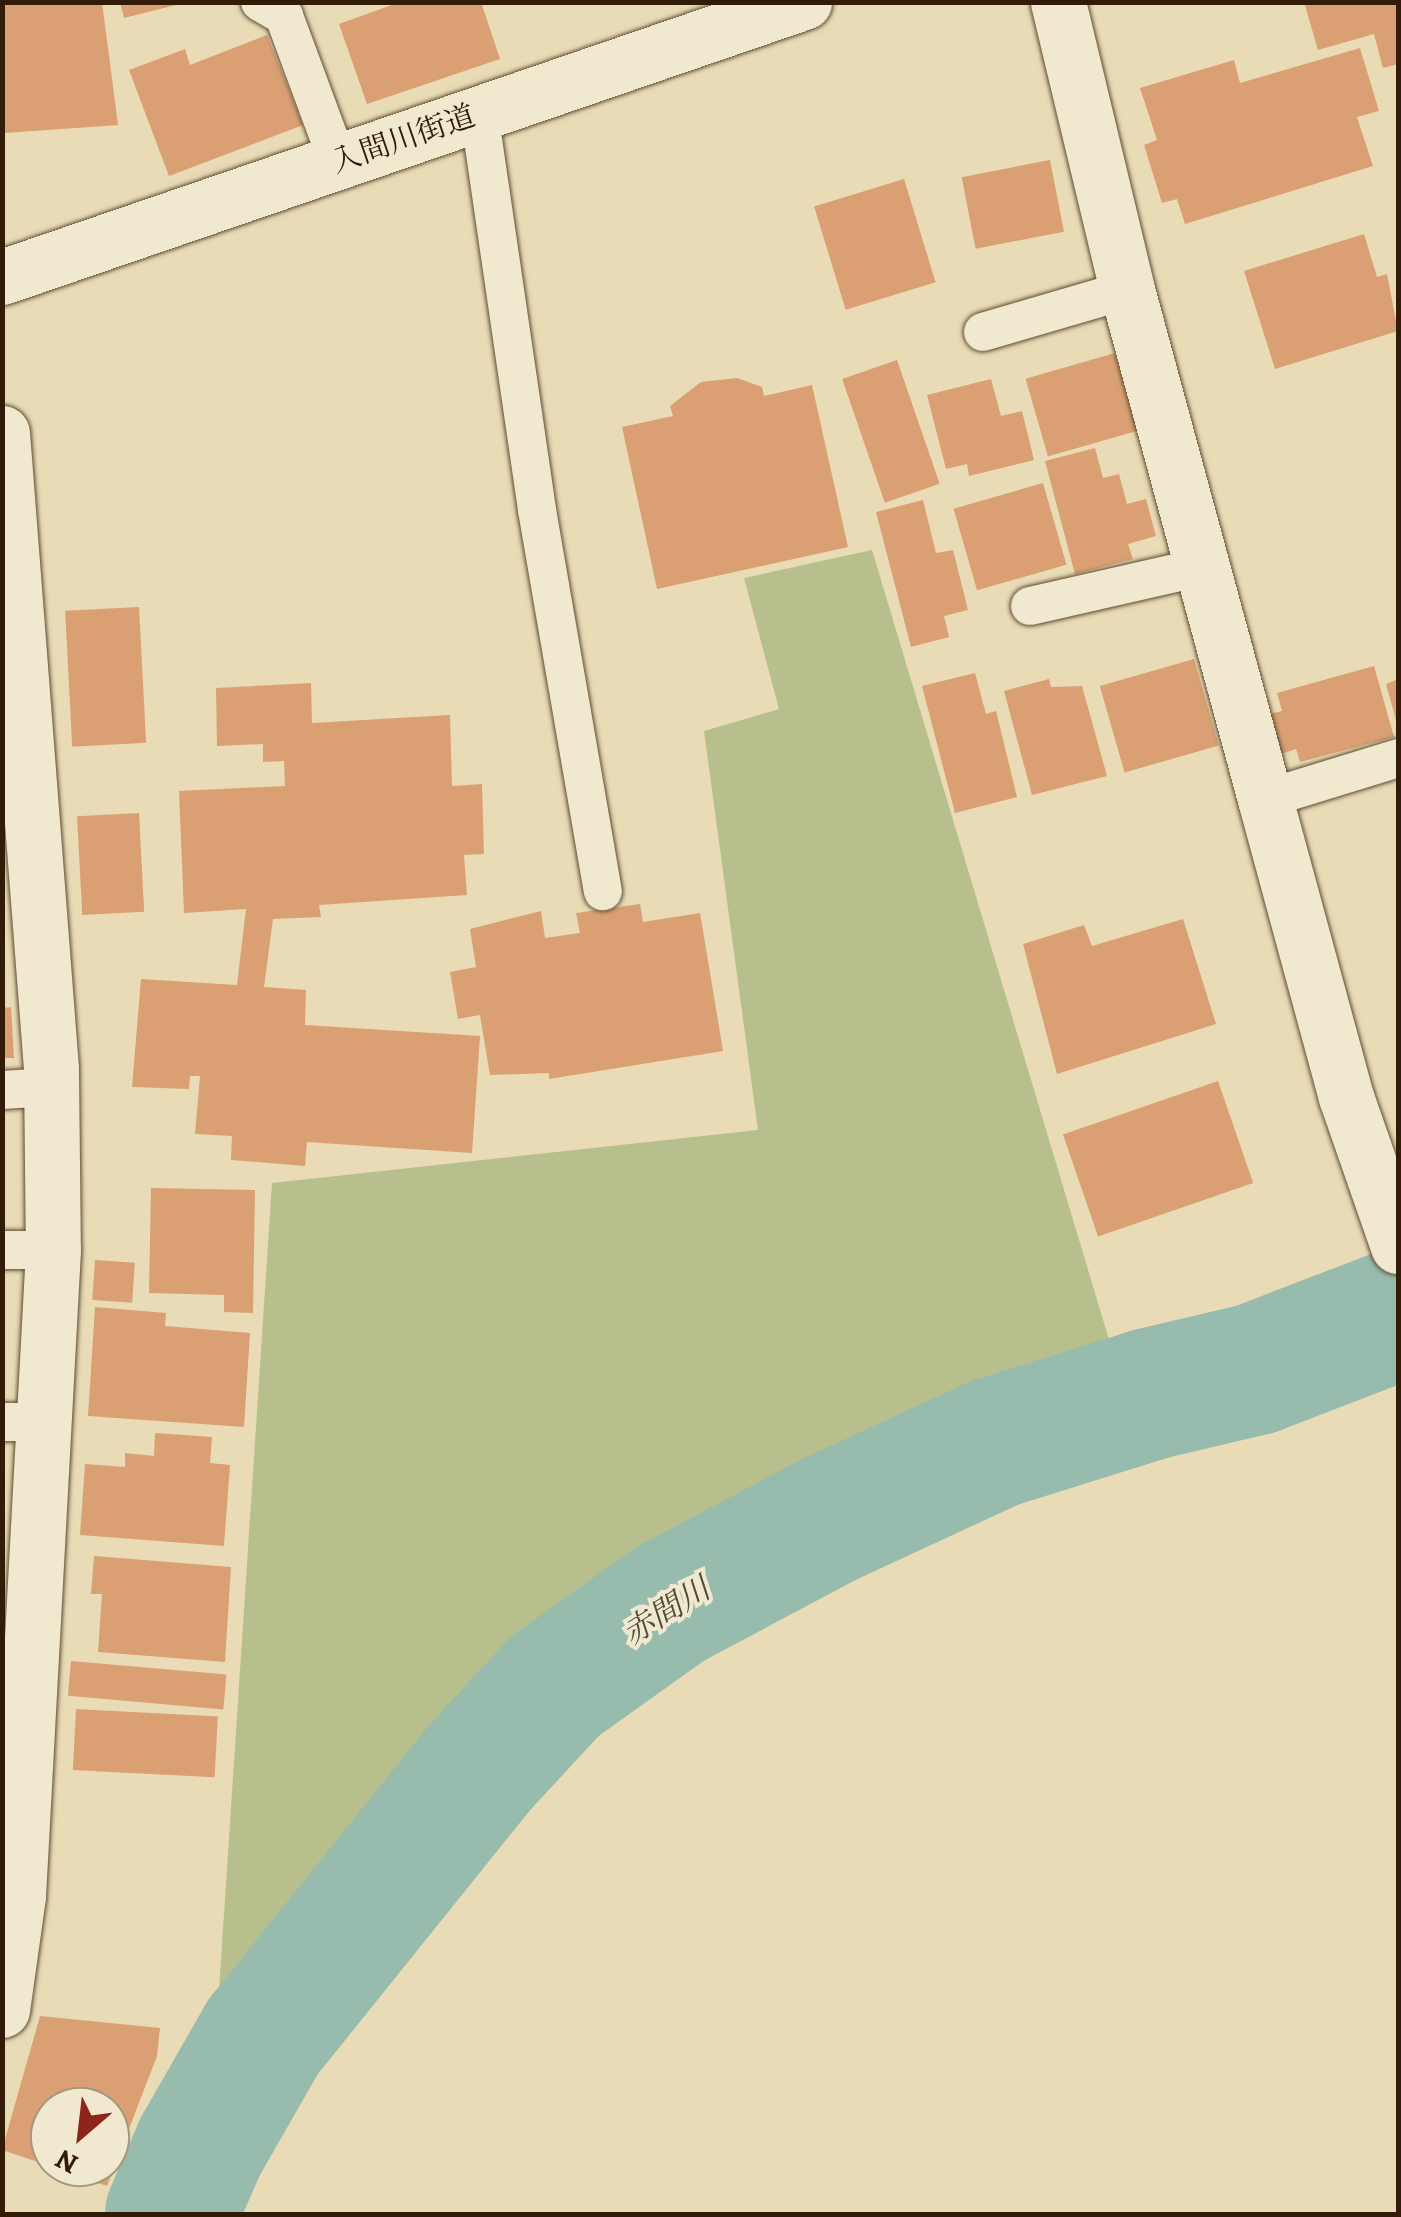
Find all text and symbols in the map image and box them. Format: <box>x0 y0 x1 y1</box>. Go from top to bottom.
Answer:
street label: 入間川街道 <box>326 98 480 180</box>
water label: 赤間川 <box>615 1569 717 1653</box>
north arrow <box>30 2087 130 2187</box>
text: N <box>49 2140 85 2183</box>

